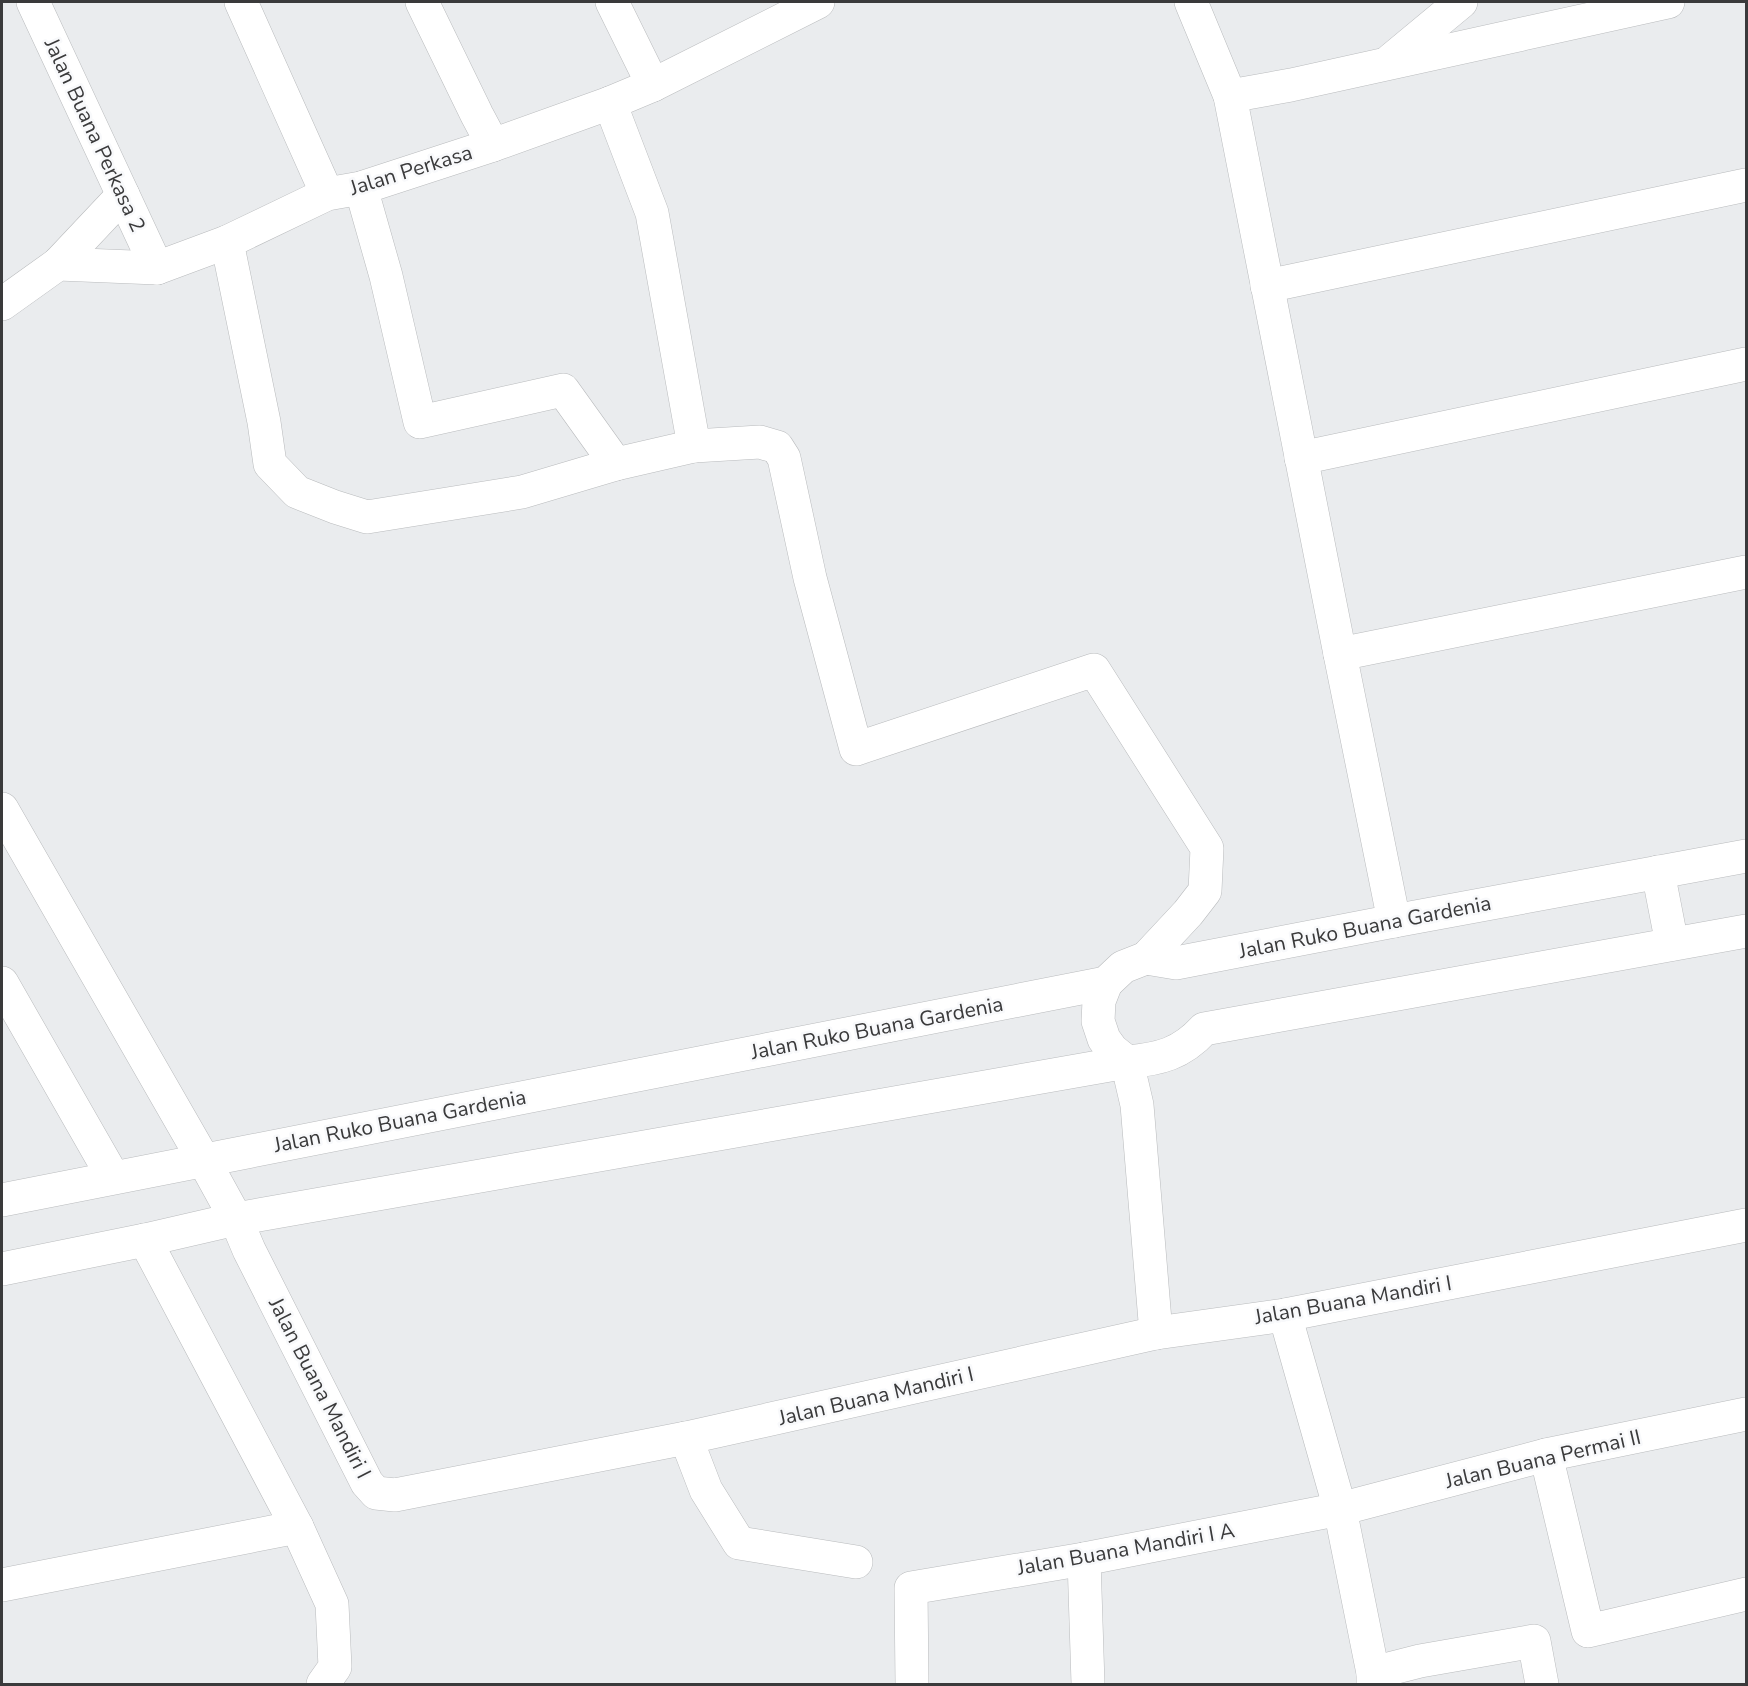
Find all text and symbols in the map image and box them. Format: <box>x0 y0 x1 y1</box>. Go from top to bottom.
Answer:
street label: Jalan Buana Perkasa 2 <box>37 33 152 236</box>
street label: Jalan Perkasa <box>345 138 476 202</box>
street label: Jalan Ruko Buana Gardenia <box>1235 889 1494 965</box>
street label: Jalan Ruko Buana Gardenia <box>747 990 1006 1066</box>
street label: Jalan Ruko Buana Gardenia <box>270 1083 529 1159</box>
street label: Jalan Buana Mandiri I <box>1251 1269 1454 1331</box>
street label: Jalan Buana Mandiri I <box>262 1292 378 1483</box>
street label: Jalan Buana Mandiri I <box>775 1360 976 1432</box>
street label: Jalan Buana Permai II <box>1442 1423 1643 1495</box>
street label: Jalan Buana Mandiri I A <box>1014 1516 1237 1582</box>

